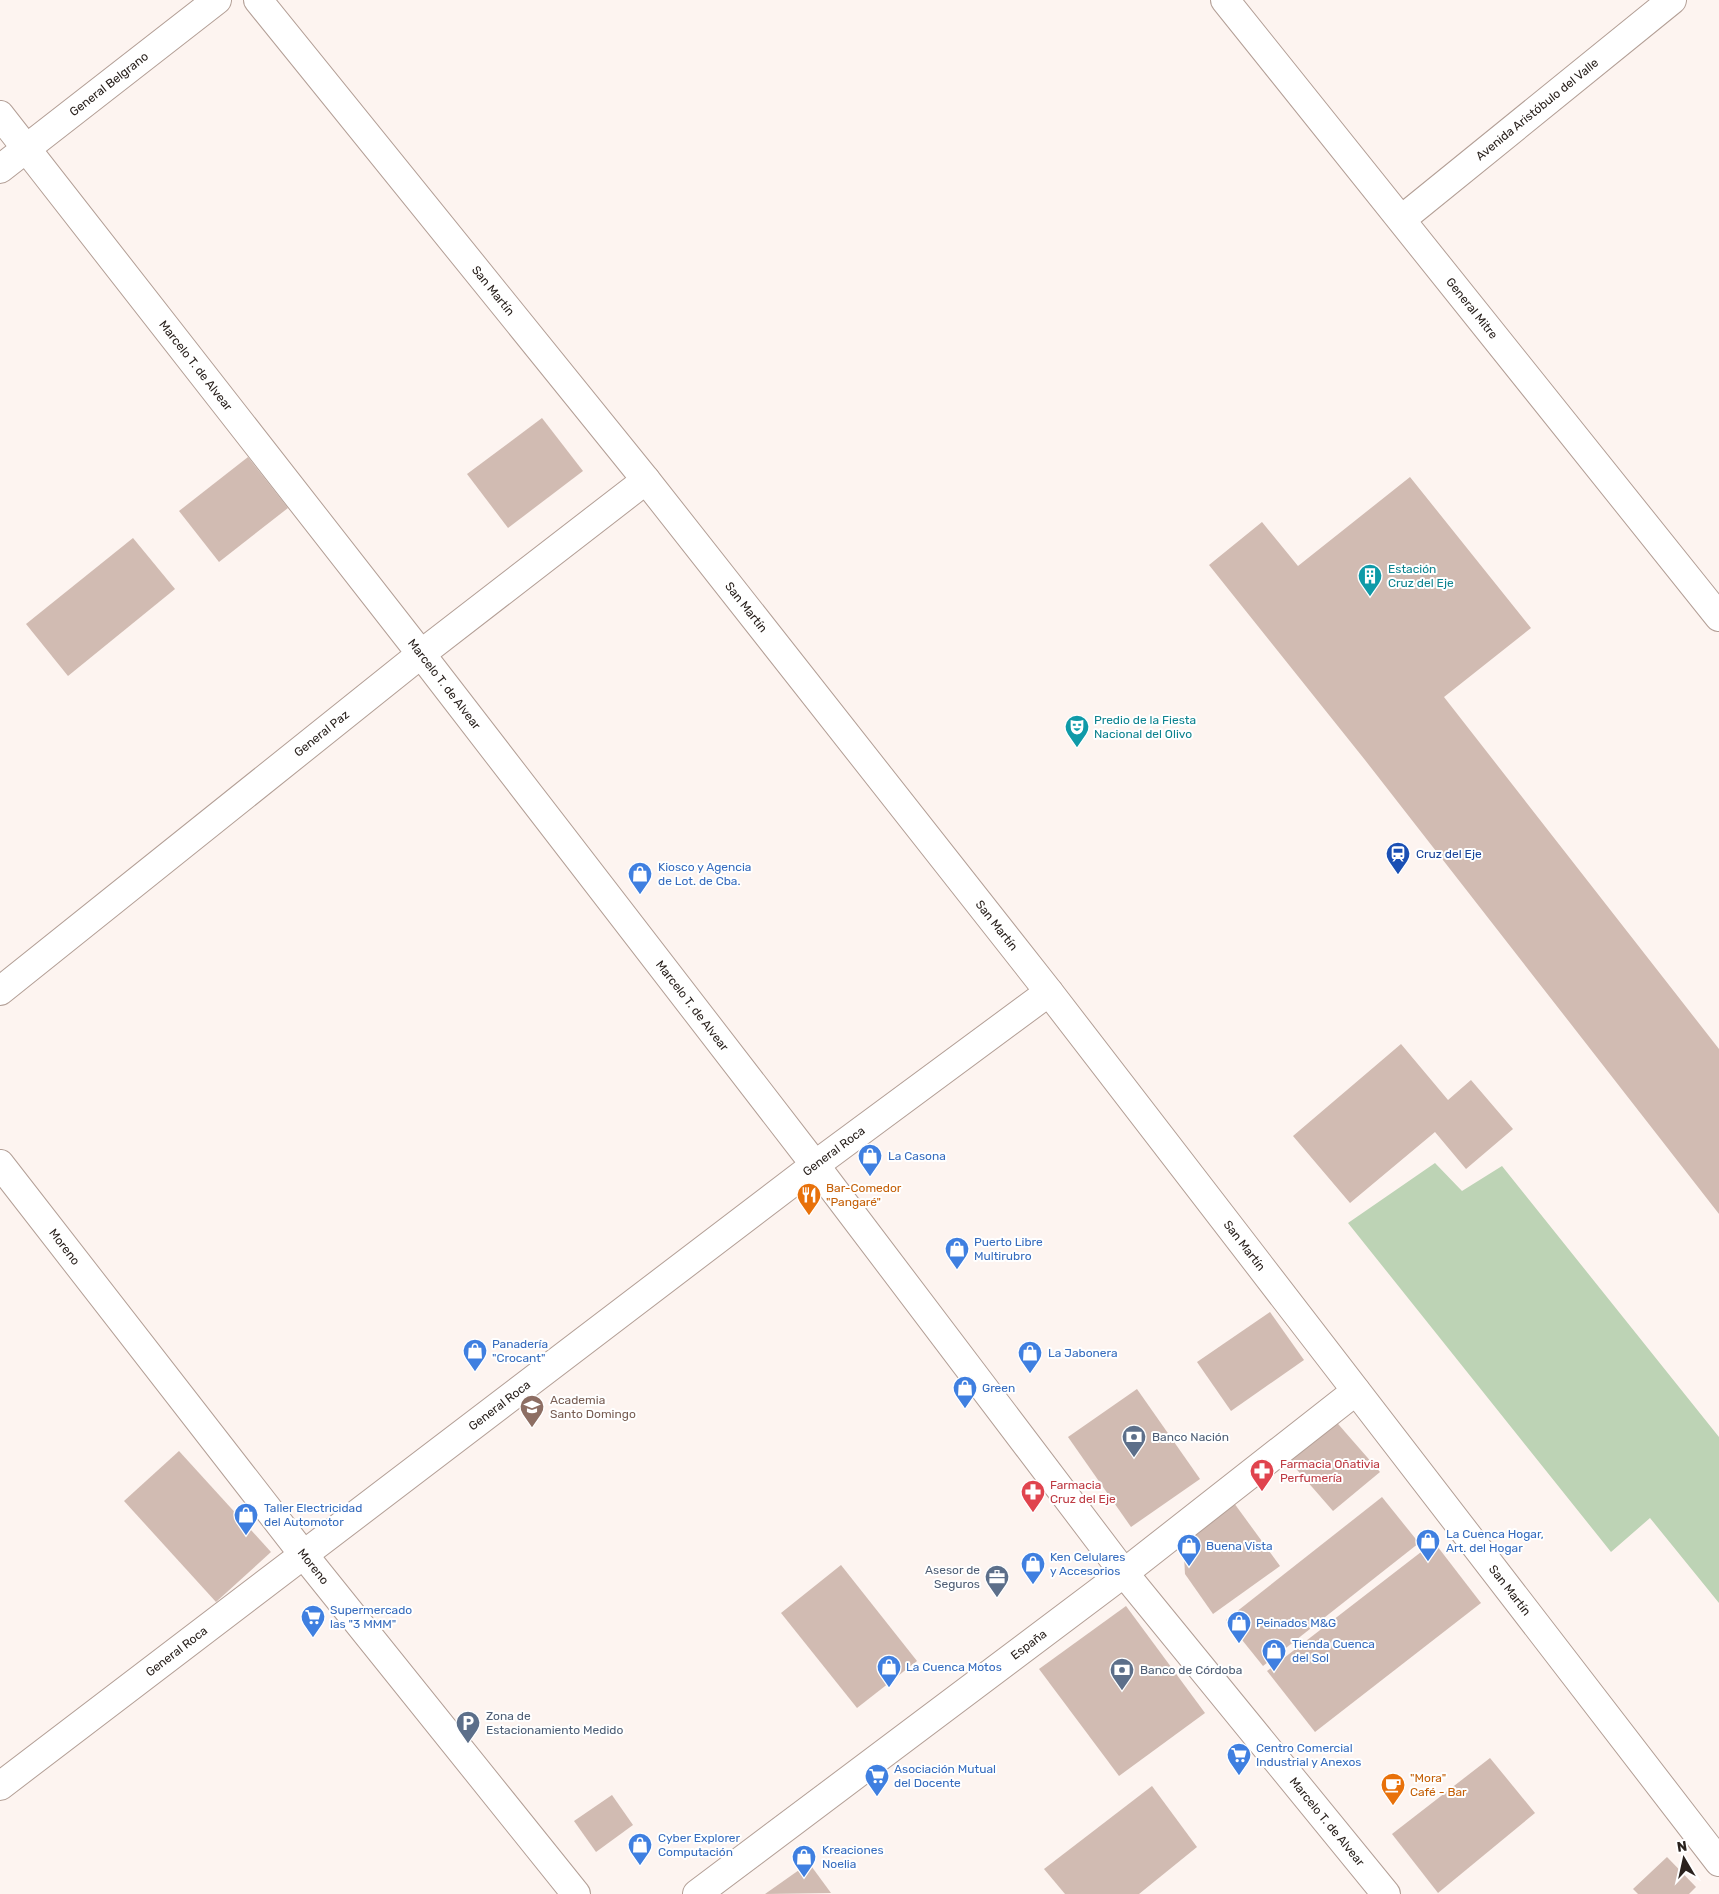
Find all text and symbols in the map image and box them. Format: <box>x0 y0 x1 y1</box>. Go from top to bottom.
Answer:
street label: General Belgrano <box>67 49 151 119</box>
street label: Avenida Aristóbulo del Valle <box>1473 55 1601 163</box>
street label: San Martín <box>469 263 517 319</box>
street label: General Mitre <box>1443 275 1501 342</box>
street label: Marcelo T. de Alvear <box>156 318 236 414</box>
place label: Estación Cruz del Eje <box>1388 562 1454 590</box>
building icon: Estación Cruz del Eje <box>1357 563 1383 597</box>
street label: San Martín <box>722 579 770 635</box>
street label: Marcelo T. de Alvear <box>405 636 484 732</box>
street label: General Paz <box>291 707 352 760</box>
place label: Predio de la Fiesta Nacional del Olivo <box>1094 713 1196 741</box>
theatre icon: Predio de la Fiesta Nacional del Olivo <box>1064 714 1090 748</box>
station icon: Cruz del Eje <box>1385 841 1411 875</box>
place label: Cruz del Eje <box>1416 847 1482 861</box>
place label: Kiosco y Agencia de Lot. de Cba. <box>658 860 751 888</box>
shop icon: Kiosco y Agencia de Lot. de Cba. <box>627 861 653 895</box>
street label: San Martín <box>973 897 1021 953</box>
street label: Marcelo T. de Alvear <box>653 958 732 1054</box>
street label: General Roca <box>800 1124 868 1179</box>
shop icon: La Casona <box>857 1143 883 1177</box>
place label: La Casona <box>888 1149 946 1163</box>
place label: Bar-Comedor "Pangaré" <box>826 1181 902 1209</box>
restaurant icon: Bar-Comedor "Pangaré" <box>796 1182 822 1216</box>
street label: San Martín <box>1221 1218 1268 1274</box>
street label: Moreno <box>46 1226 83 1268</box>
place label: Puerto Libre Multirubro <box>974 1235 1043 1263</box>
shop icon: Puerto Libre Multirubro <box>944 1236 970 1270</box>
place label: Panadería "Crocant" <box>492 1337 548 1365</box>
shop icon: Panadería "Crocant" <box>462 1338 488 1372</box>
shop icon: La Jabonera <box>1017 1340 1043 1374</box>
place label: La Jabonera <box>1048 1346 1118 1360</box>
shop icon: Green <box>952 1375 978 1409</box>
street label: General Roca <box>466 1377 533 1433</box>
place label: Green <box>982 1381 1015 1395</box>
place label: Academia Santo Domingo <box>550 1393 636 1421</box>
school or university icon: Academia Santo Domingo <box>519 1394 545 1428</box>
bank icon: Banco Nación <box>1121 1424 1147 1458</box>
place label: Banco Nación <box>1152 1430 1229 1444</box>
place label: Farmacia Oñativia Perfumería <box>1280 1457 1380 1485</box>
pharmacy icon: Farmacia Oñativia Perfumería <box>1249 1458 1275 1492</box>
place label: Farmacia Cruz del Eje <box>1050 1478 1116 1506</box>
pharmacy icon: Farmacia Cruz del Eje <box>1020 1479 1046 1513</box>
place label: Taller Electricidad del Automotor <box>264 1501 362 1529</box>
shop icon: Taller Electricidad del Automotor <box>233 1502 259 1536</box>
place label: La Cuenca Hogar, Art. del Hogar <box>1446 1527 1544 1555</box>
shop icon: La Cuenca Hogar, Art. del Hogar <box>1415 1528 1441 1562</box>
shop icon: Buena Vista <box>1176 1533 1202 1567</box>
place label: Buena Vista <box>1206 1539 1273 1553</box>
street label: Moreno <box>295 1546 332 1587</box>
place label: Ken Celulares y Accesorios <box>1050 1550 1125 1578</box>
shop icon: Ken Celulares y Accesorios <box>1020 1551 1046 1585</box>
street label: San Martín <box>1486 1562 1534 1618</box>
place label: Asesor de Seguros <box>925 1563 980 1591</box>
office icon: Asesor de Seguros <box>984 1564 1010 1598</box>
place label: Supermercado las "3 MMM" <box>330 1603 412 1631</box>
supermarket icon: Supermercado las "3 MMM" <box>300 1604 326 1638</box>
shop icon: Peinados M&G <box>1226 1610 1252 1644</box>
place label: Peinados M&G <box>1256 1616 1336 1630</box>
street label: General Roca <box>143 1624 210 1679</box>
street label: España <box>1008 1627 1049 1663</box>
place label: Tienda Cuenca del Sol <box>1292 1637 1375 1665</box>
shop icon: Tienda Cuenca del Sol <box>1261 1638 1287 1672</box>
shop icon: La Cuenca Motos <box>876 1654 902 1688</box>
bank icon: Banco de Córdoba <box>1109 1657 1135 1691</box>
place label: La Cuenca Motos <box>906 1660 1002 1674</box>
place label: Banco de Córdoba <box>1140 1663 1242 1677</box>
place label: Zona de Estacionamiento Medido <box>486 1709 623 1737</box>
parking icon: Zona de Estacionamiento Medido <box>455 1710 481 1744</box>
place label: Centro Comercial Industrial y Anexos <box>1256 1741 1361 1769</box>
supermarket icon: Centro Comercial Industrial y Anexos <box>1226 1742 1252 1776</box>
place label: Asociación Mutual del Docente <box>894 1762 996 1790</box>
supermarket icon: Asociación Mutual del Docente <box>864 1763 890 1797</box>
place label: "Mora" Café - Bar <box>1410 1771 1467 1799</box>
cafe icon: "Mora" Café - Bar <box>1380 1772 1406 1806</box>
street label: Marcelo T. de Alvear <box>1287 1774 1368 1869</box>
place label: Cyber Explorer Computación <box>658 1831 741 1859</box>
shop icon: Cyber Explorer Computación <box>627 1832 653 1866</box>
north arrow <box>1659 1834 1709 1884</box>
text: N <box>1676 1837 1688 1856</box>
place label: Kreaciones Noelia <box>822 1843 884 1871</box>
shop icon: Kreaciones Noelia <box>791 1844 817 1878</box>

